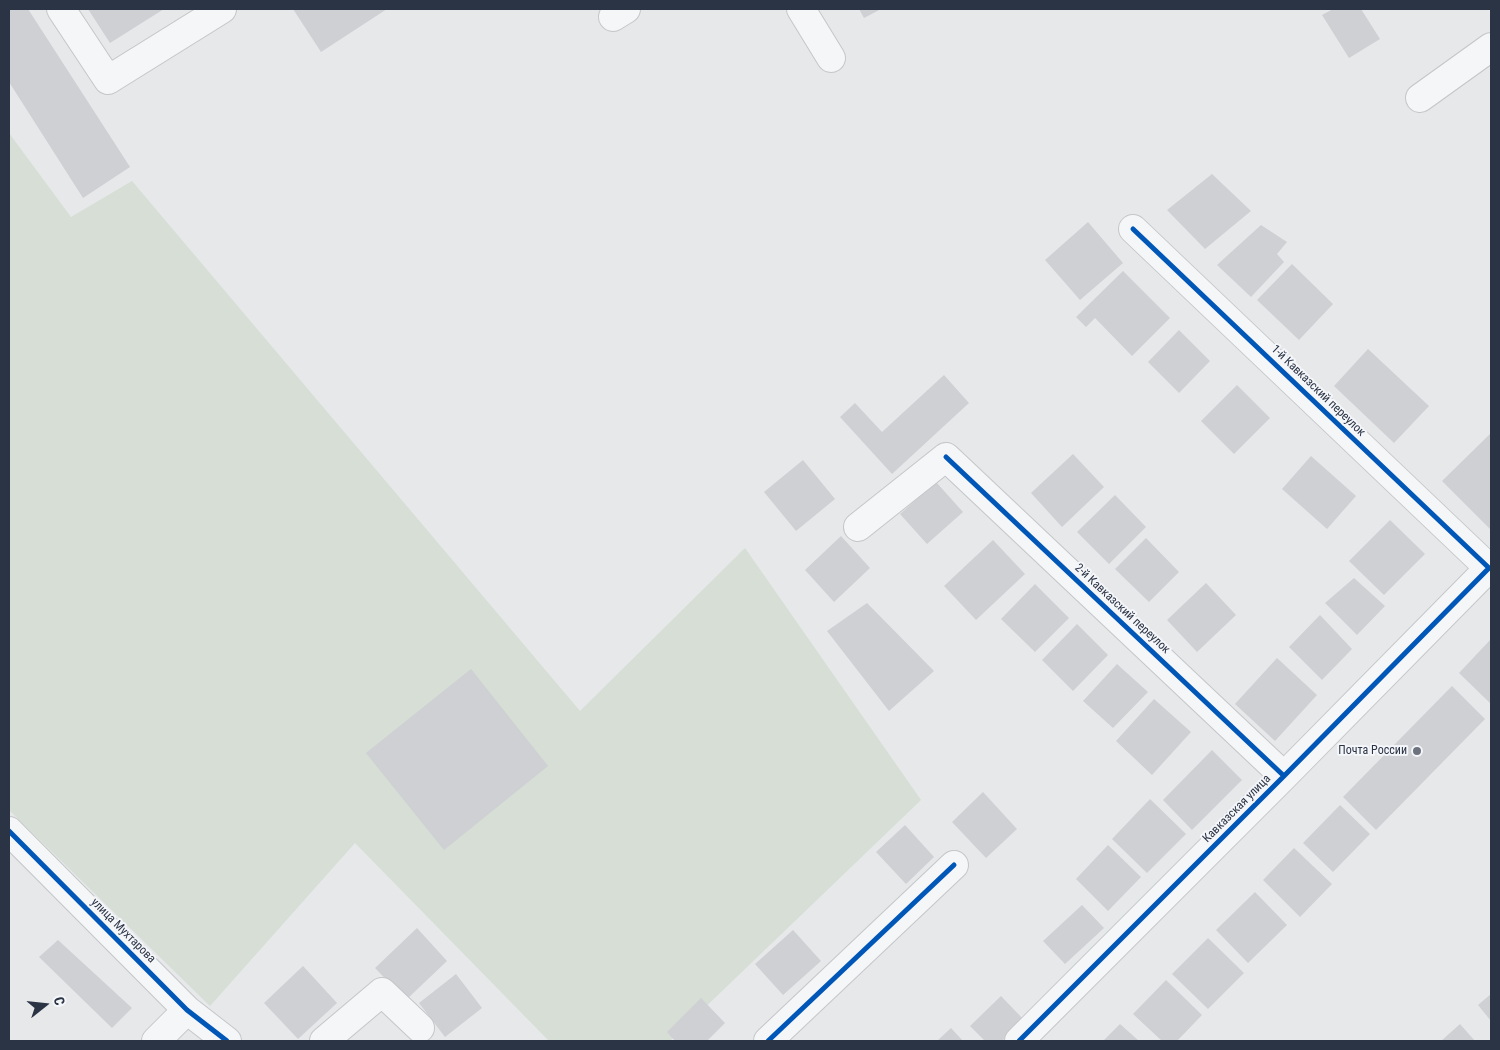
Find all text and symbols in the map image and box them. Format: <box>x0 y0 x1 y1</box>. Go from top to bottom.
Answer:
street label: 1-й Кавказский переулок <box>1268 342 1368 440</box>
street label: 2-й Кавказский переулок <box>1071 561 1173 657</box>
place label: Почта России <box>1338 744 1407 758</box>
marker: Почта России <box>1411 745 1423 757</box>
street label: Кавказская улица <box>1200 772 1274 846</box>
street label: улица Мухтарова <box>88 896 158 966</box>
north arrow <box>20 980 70 1030</box>
text: С <box>51 995 68 1007</box>

